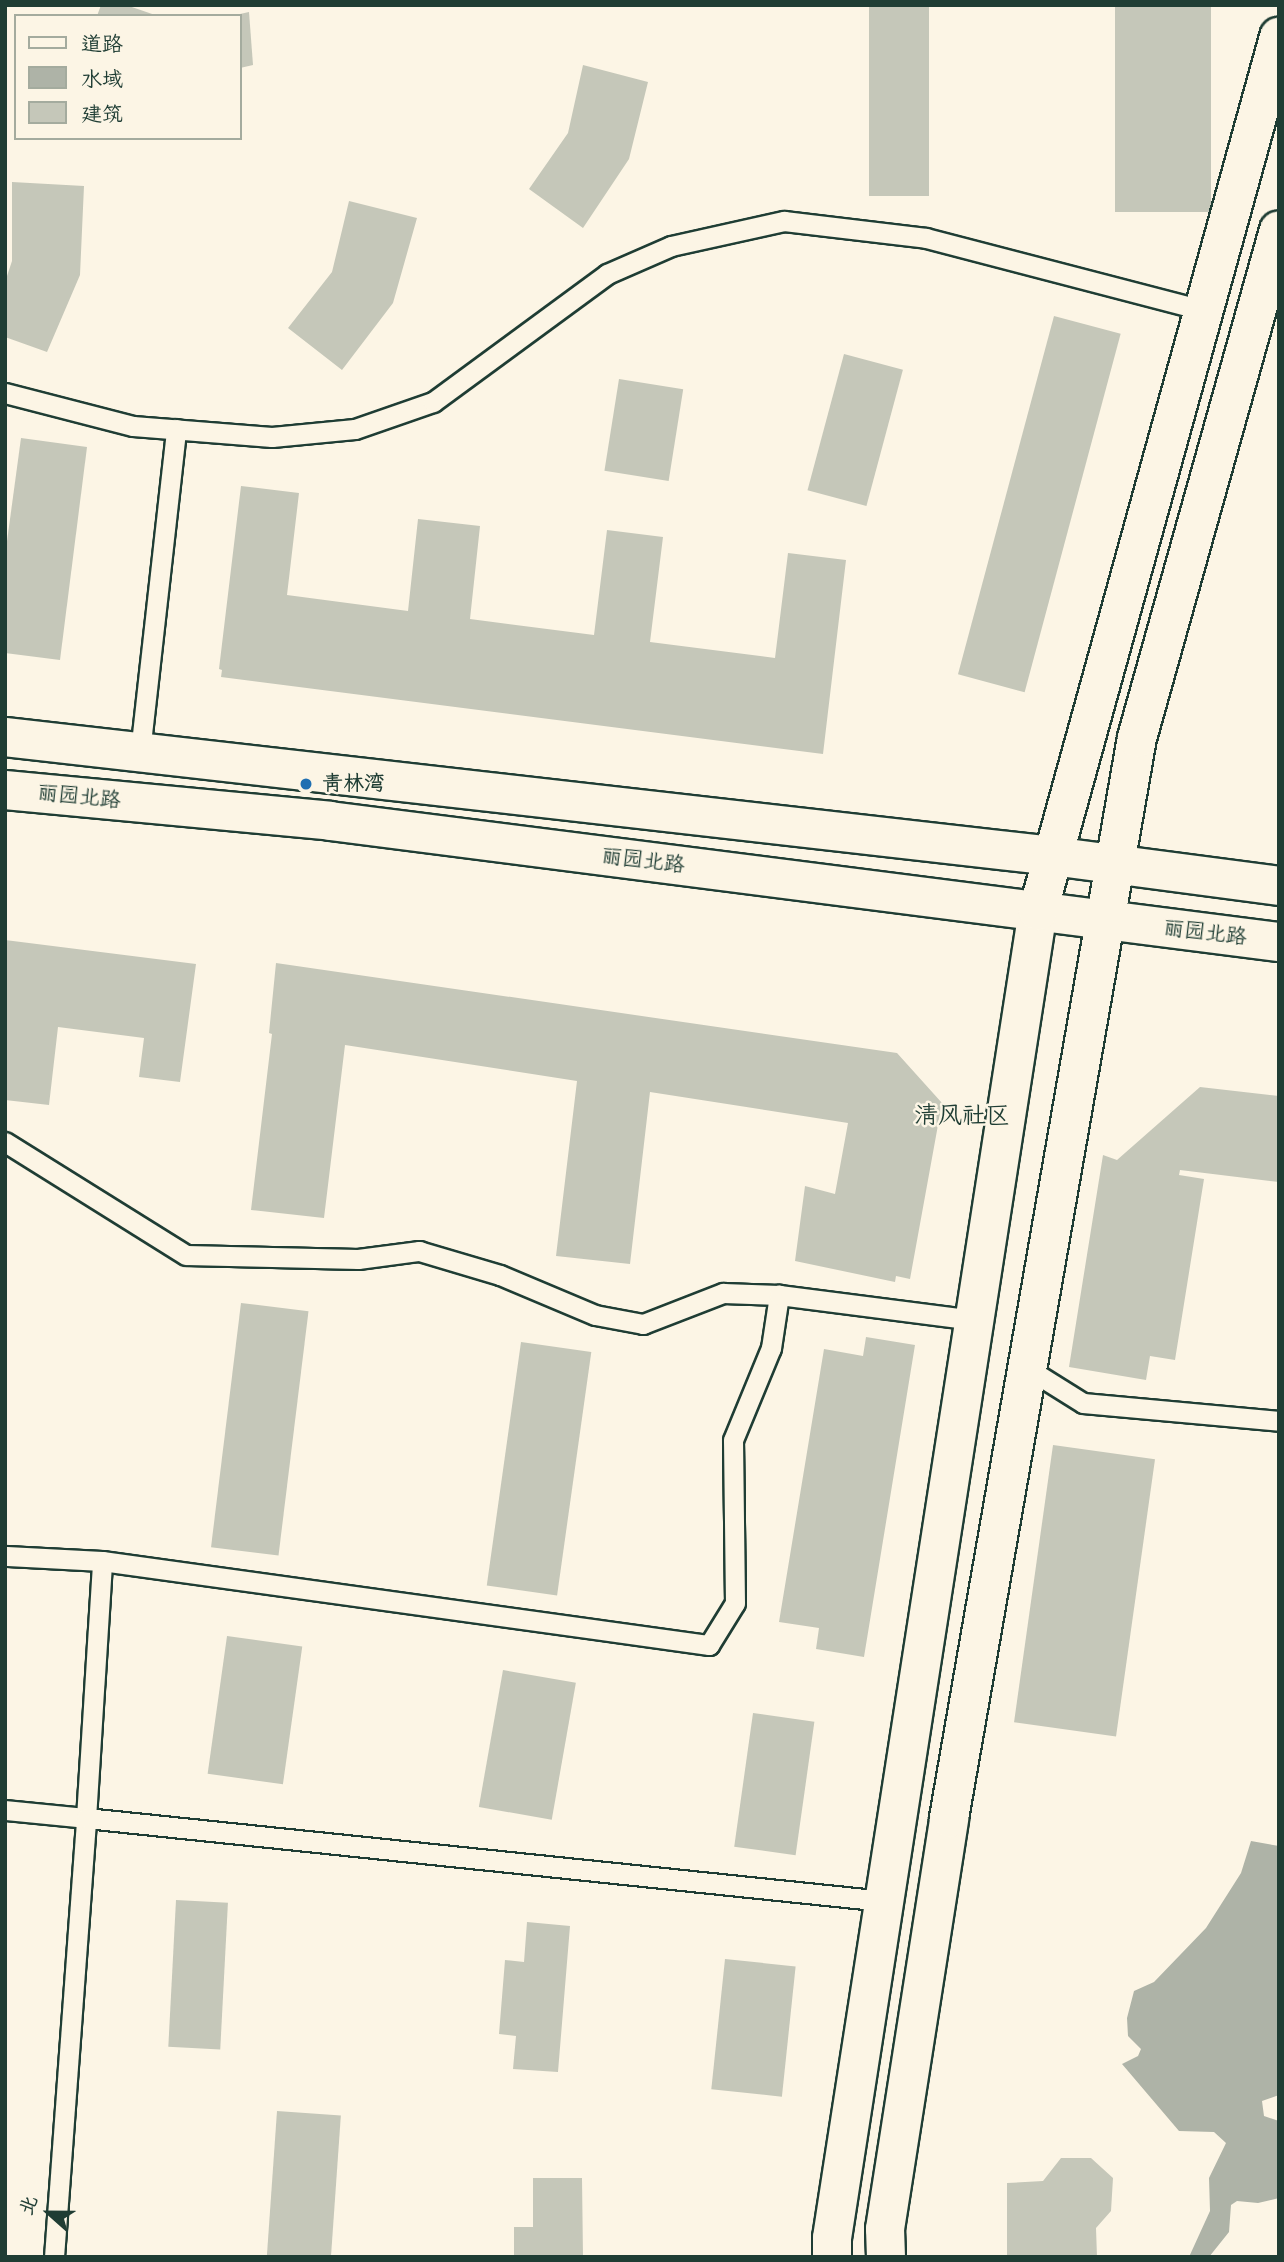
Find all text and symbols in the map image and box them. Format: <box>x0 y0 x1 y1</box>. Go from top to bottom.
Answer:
legend <box>14 14 242 140</box>
text: 道路 <box>81 32 123 57</box>
text: 水域 <box>81 67 123 92</box>
text: 建筑 <box>81 102 123 127</box>
place label: 青林湾 <box>322 771 385 797</box>
marker: 青林湾 <box>296 774 316 794</box>
street label: 丽园北路 <box>36 780 122 814</box>
street label: 丽园北路 <box>600 843 686 879</box>
street label: 丽园北路 <box>1162 915 1248 951</box>
district label: 清风社区 <box>914 1102 1010 1130</box>
north arrow <box>14 2178 84 2248</box>
text: 北 <box>15 2192 43 2218</box>

